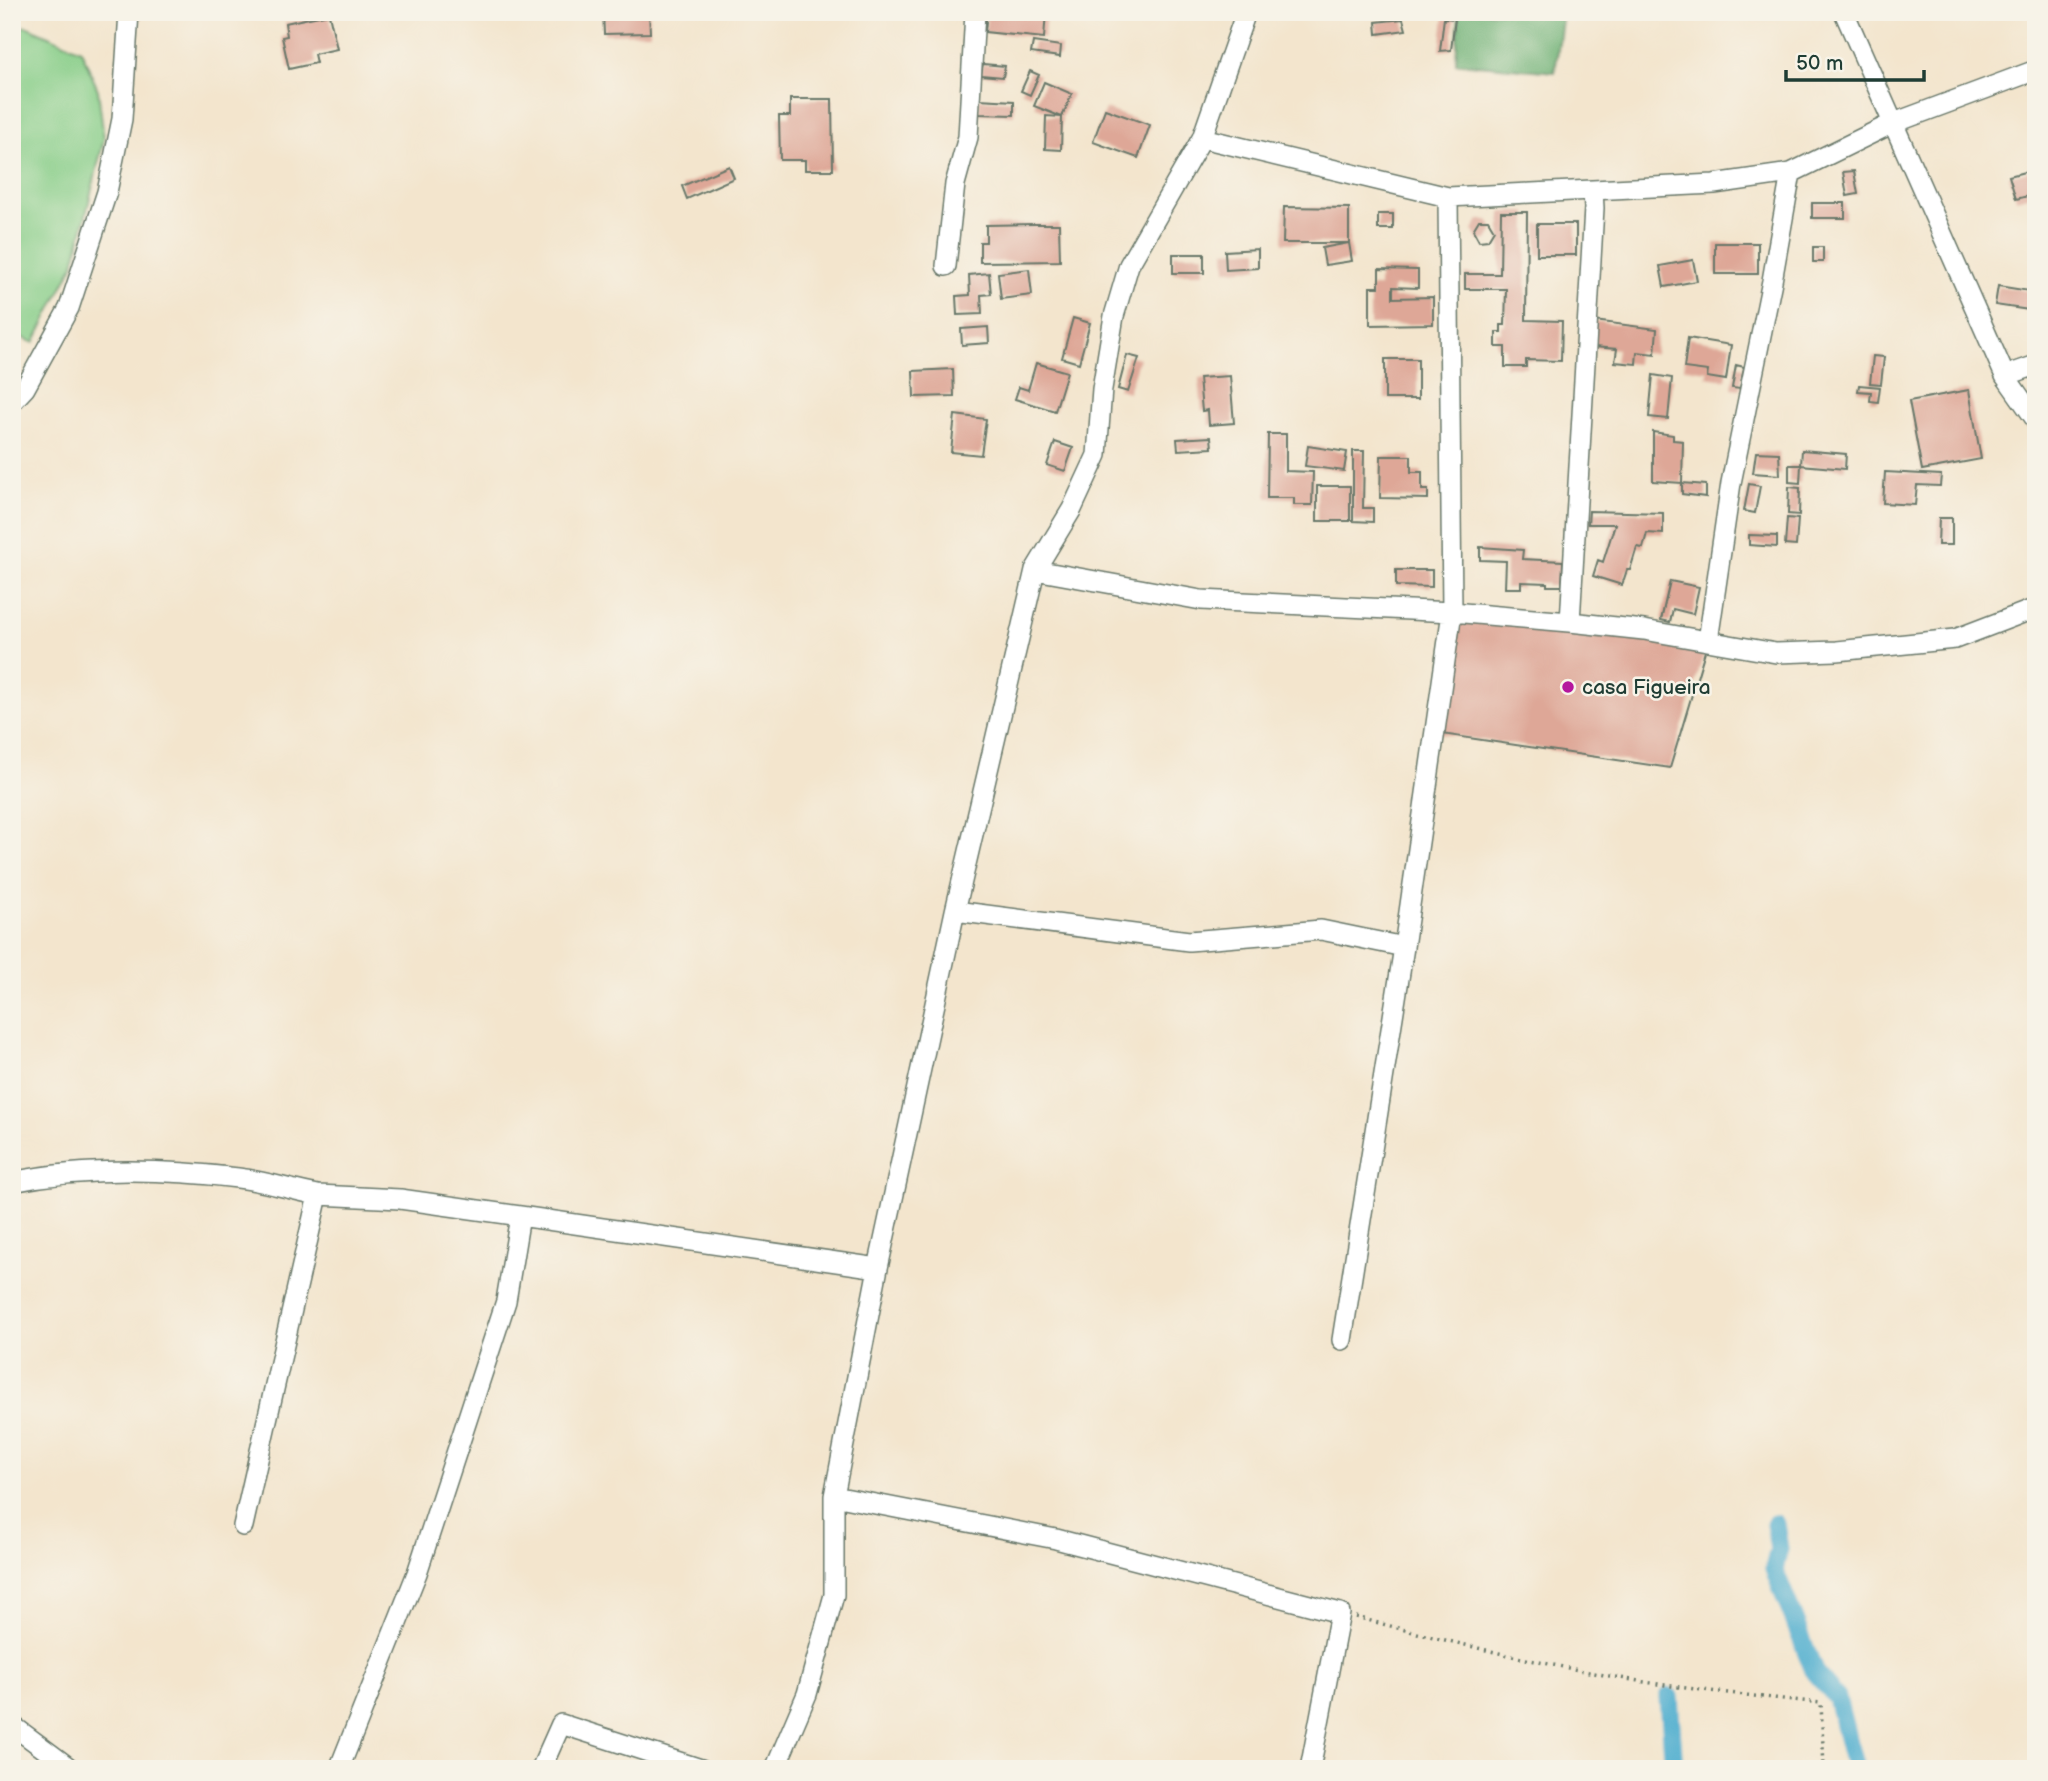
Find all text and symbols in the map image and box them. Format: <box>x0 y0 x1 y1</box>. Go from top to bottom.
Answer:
scale bar <box>1786 38 1924 82</box>
text: 50 m <box>1796 51 1843 76</box>
place label: casa Figueira <box>1582 675 1711 700</box>
marker: casa Figueira <box>1560 679 1576 695</box>

